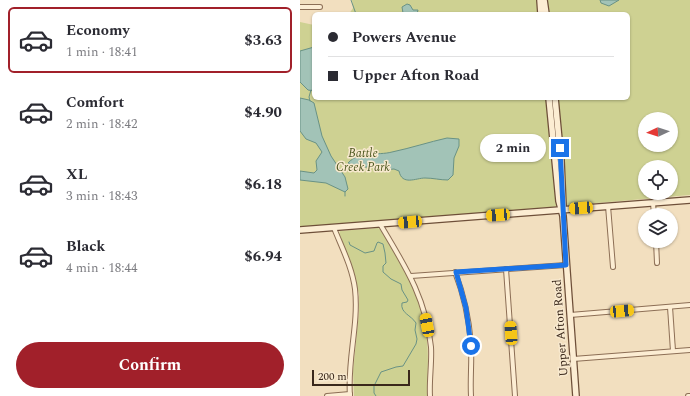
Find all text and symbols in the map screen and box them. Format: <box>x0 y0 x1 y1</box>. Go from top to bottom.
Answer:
text: Economy <box>66 19 130 42</box>
icon: car <box>18 22 54 58</box>
text: Powers Avenue <box>352 26 456 49</box>
text: $3.63 <box>244 29 282 52</box>
text: 1 min · 18:41 <box>66 42 138 62</box>
text: Upper Afton Road <box>352 64 479 87</box>
text: Comfort <box>66 91 124 114</box>
icon: car <box>18 94 54 130</box>
text: $4.90 <box>244 101 282 124</box>
north arrow <box>638 112 678 152</box>
map controls <box>638 112 678 248</box>
text: 2 min · 18:42 <box>66 114 138 134</box>
callout: 2 min <box>480 134 546 162</box>
text: 2 min <box>496 138 530 158</box>
route end <box>551 139 569 157</box>
park label: Battle Creek Park <box>336 144 390 177</box>
button: locate <box>638 160 678 200</box>
text: XL <box>66 163 87 186</box>
icon: car <box>18 166 54 202</box>
text: $6.18 <box>244 173 282 196</box>
text: 3 min · 18:43 <box>66 186 138 206</box>
car <box>569 201 593 215</box>
car <box>486 208 510 222</box>
button: layers <box>638 208 678 248</box>
car <box>398 215 422 229</box>
text: Black <box>66 235 105 258</box>
icon: car <box>18 238 54 274</box>
text: $6.94 <box>244 245 282 268</box>
text: 4 min · 18:44 <box>66 258 138 278</box>
street label: Upper Afton Road <box>548 278 573 377</box>
car <box>610 304 634 318</box>
car <box>419 312 435 338</box>
car <box>504 321 518 345</box>
route start <box>462 337 480 355</box>
button: Confirm <box>16 342 284 388</box>
scale bar <box>312 368 410 387</box>
text: 200 m <box>318 368 347 385</box>

